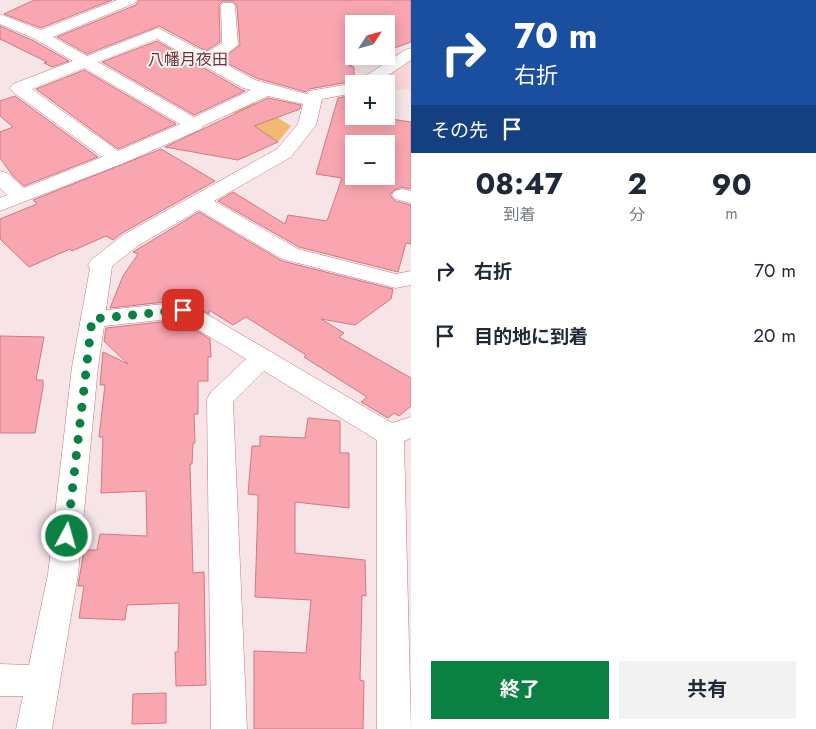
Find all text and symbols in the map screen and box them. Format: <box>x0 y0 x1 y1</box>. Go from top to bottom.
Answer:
text: 70 m <box>514 11 597 61</box>
north arrow <box>345 15 395 65</box>
map controls <box>345 15 395 185</box>
icon: right <box>431 20 496 85</box>
district label: 八幡月夜田 <box>148 48 228 71</box>
text: 右折 <box>514 59 558 91</box>
button: + <box>345 75 395 125</box>
icon: arrive <box>498 115 526 143</box>
text: その先 <box>431 117 488 144</box>
button: − <box>345 135 395 185</box>
text: 08:47 <box>476 162 563 205</box>
text: 2 <box>627 162 647 205</box>
text: 90 <box>712 163 752 206</box>
text: m <box>725 202 738 225</box>
text: 到着 <box>503 203 535 226</box>
text: 分 <box>629 203 645 226</box>
icon: right <box>431 257 459 285</box>
text: 70 m <box>754 257 796 284</box>
text: 右折 <box>474 258 512 285</box>
pin <box>162 289 204 331</box>
icon: arrive <box>169 296 197 324</box>
icon: arrive <box>431 322 459 350</box>
text: 20 m <box>753 322 796 349</box>
text: 目的地に到着 <box>474 323 588 350</box>
position arrow <box>40 509 92 561</box>
button: 終了 <box>431 661 609 719</box>
button: 共有 <box>619 661 796 719</box>

